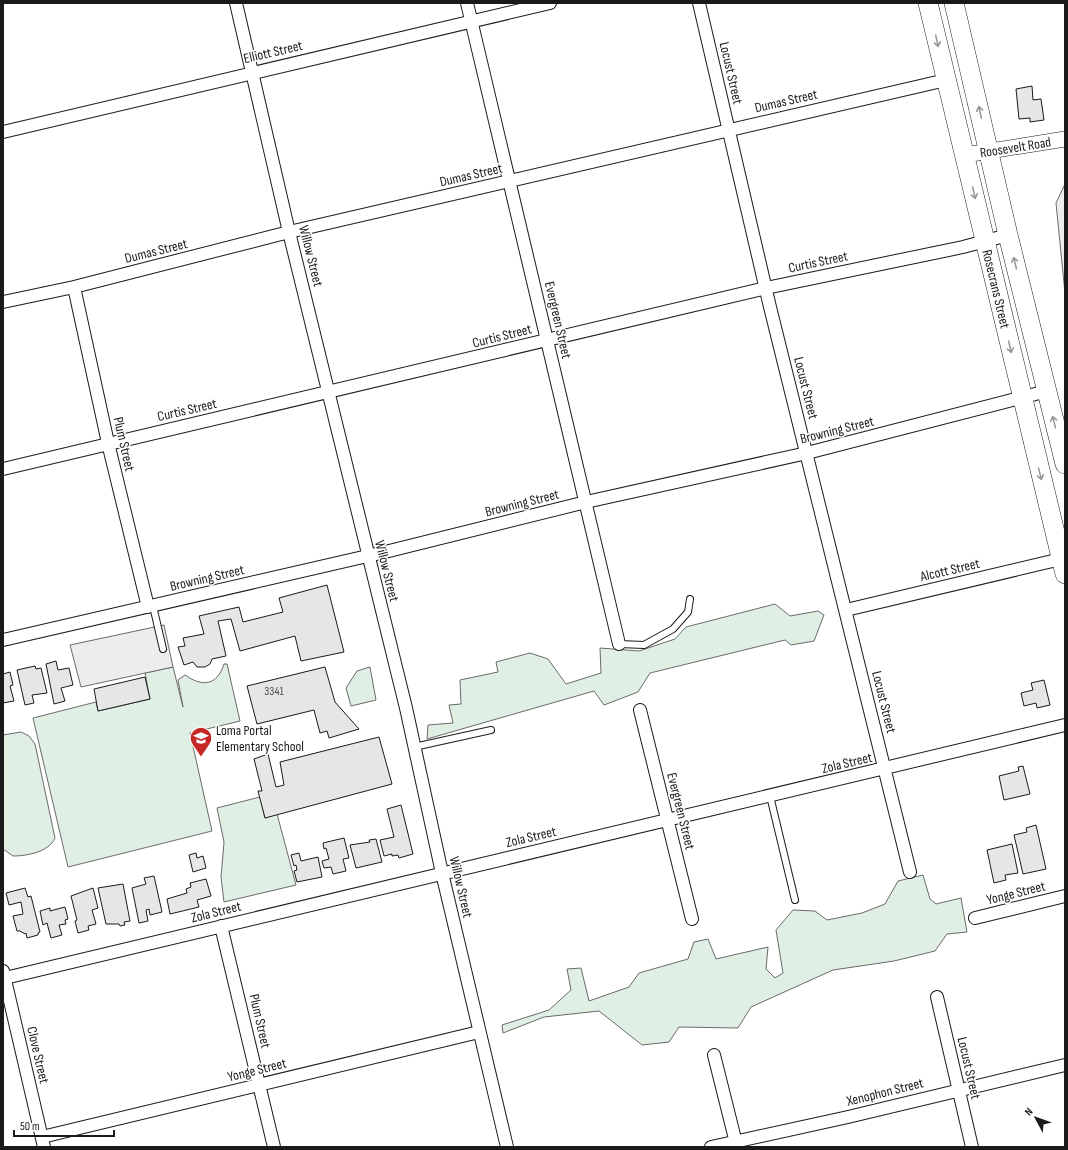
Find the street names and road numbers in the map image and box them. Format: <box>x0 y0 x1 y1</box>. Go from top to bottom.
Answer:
street label: Elliott Street <box>242 37 304 67</box>
street label: Locust Street <box>716 40 746 106</box>
street label: Dumas Street <box>753 86 819 116</box>
street label: Roosevelt Road <box>979 133 1052 161</box>
street label: Dumas Street <box>438 160 504 190</box>
street label: Willow Street <box>295 224 327 288</box>
street label: Dumas Street <box>123 235 189 267</box>
street label: Curtis Street <box>787 247 849 277</box>
street label: Rosecrans Street <box>979 248 1014 330</box>
street label: Evergreen Street <box>541 280 575 360</box>
street label: Curtis Street <box>471 320 533 352</box>
street label: Locust Street <box>790 355 822 421</box>
street label: Curtis Street <box>156 395 218 425</box>
street label: Browning Street <box>798 413 876 447</box>
street label: Plum Street <box>110 415 138 473</box>
street label: Browning Street <box>483 486 561 520</box>
street label: Willow Street <box>371 539 403 603</box>
street label: Alcott Street <box>918 555 981 585</box>
street label: Browning Street <box>168 561 246 595</box>
street label: Locust Street <box>868 669 900 735</box>
street label: Zola Street <box>820 749 874 777</box>
street label: Evergreen Street <box>663 771 699 851</box>
street label: Zola Street <box>504 823 558 851</box>
street label: Willow Street <box>446 855 476 919</box>
street label: Yonge Street <box>985 878 1047 908</box>
street label: Zola Street <box>189 898 243 926</box>
street label: Plum Street <box>246 992 274 1050</box>
street label: Clove Street <box>23 1025 53 1085</box>
street label: Locust Street <box>954 1035 984 1101</box>
street label: Yonge Street <box>226 1055 288 1085</box>
street label: Xenophon Street <box>844 1074 925 1110</box>

